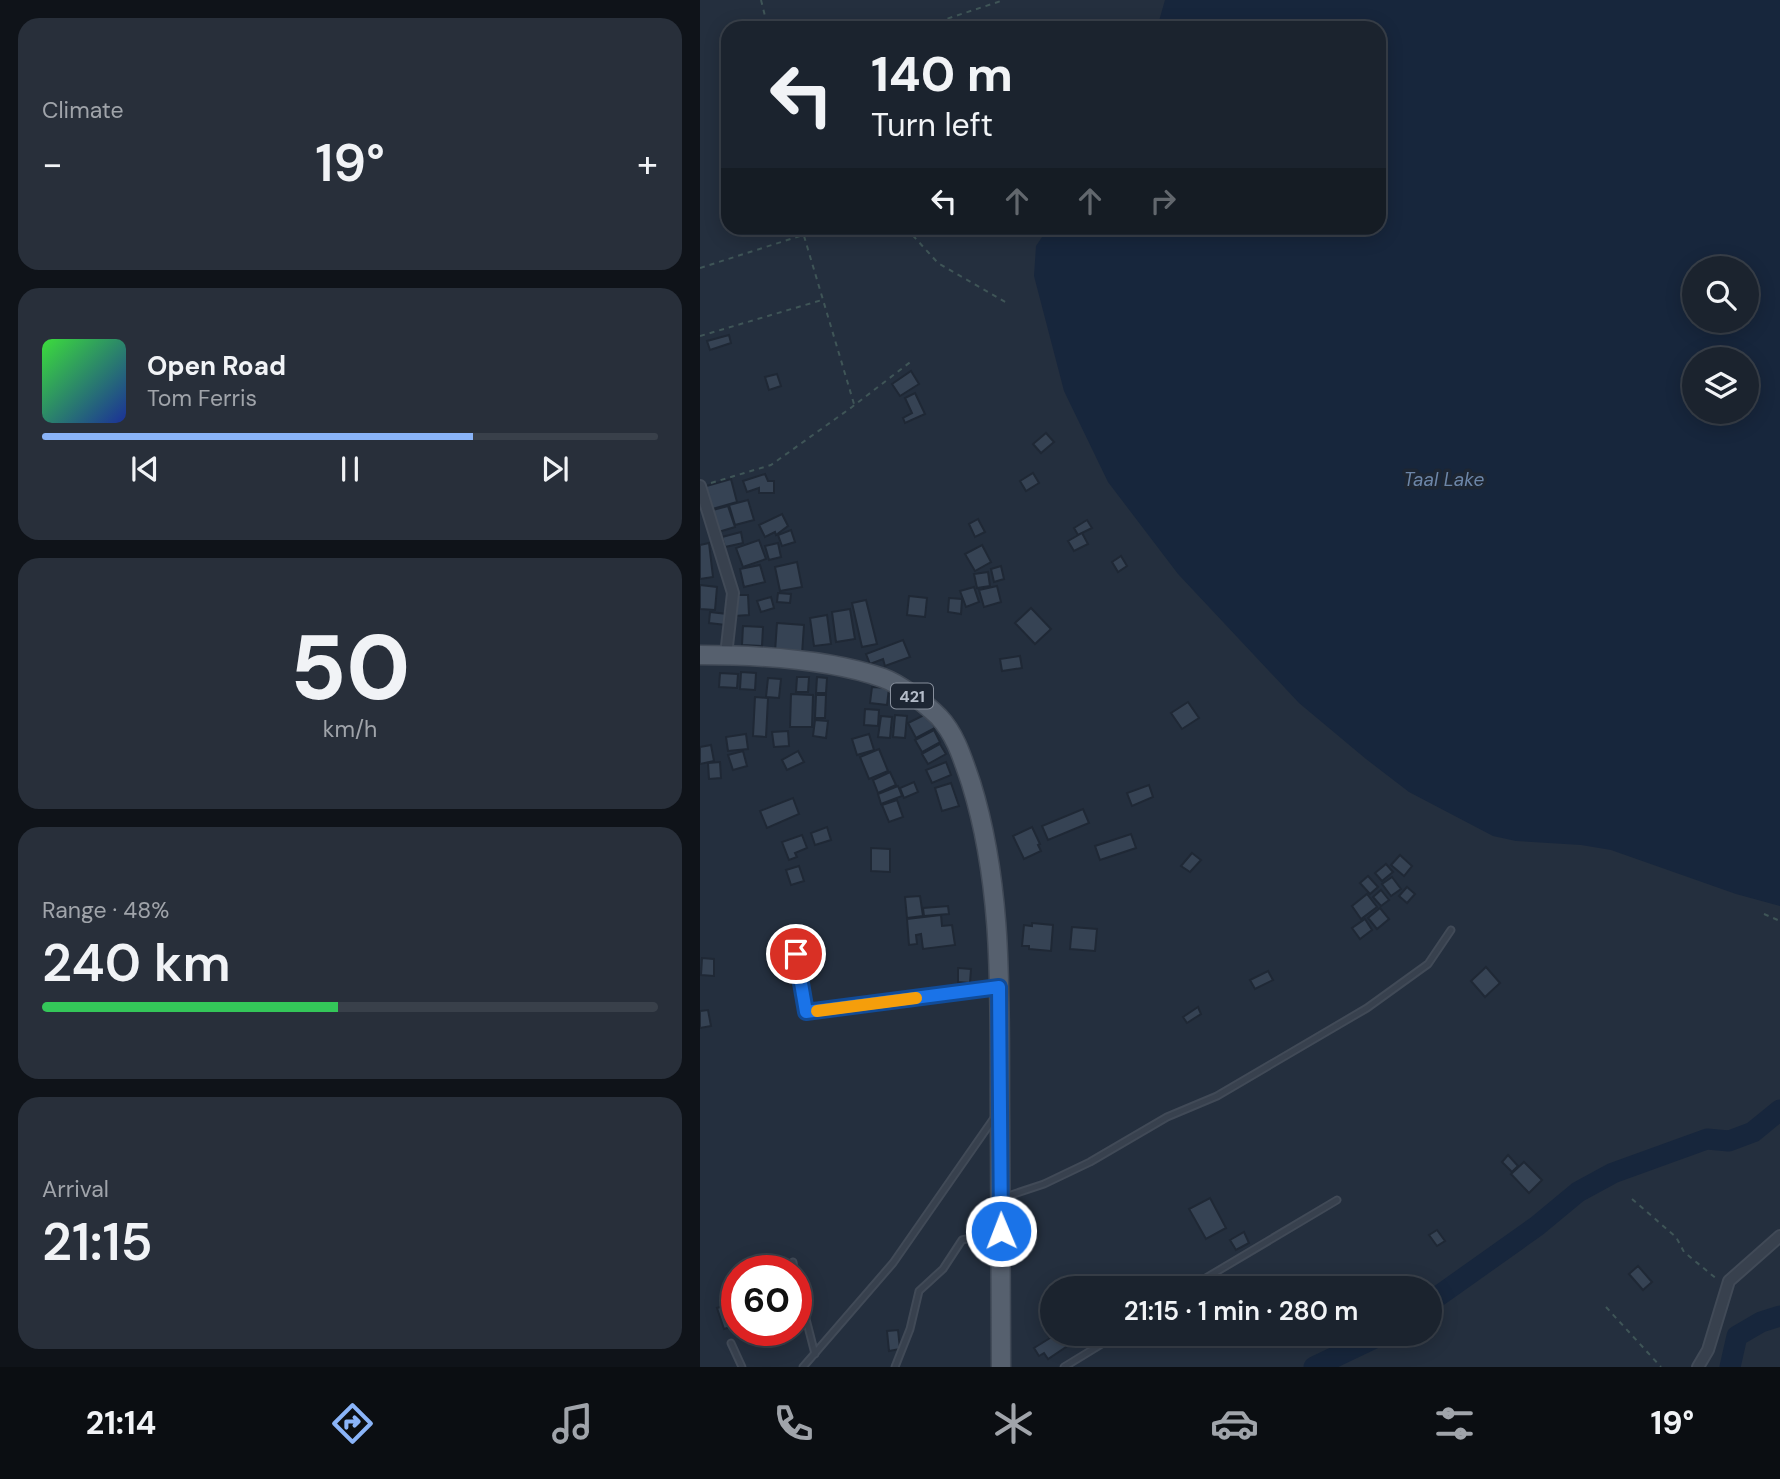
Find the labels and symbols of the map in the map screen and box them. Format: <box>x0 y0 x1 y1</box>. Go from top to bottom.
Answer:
water label: Taal Lake <box>1404 467 1484 492</box>
road number: 421 <box>891 684 933 708</box>
pin <box>766 924 826 984</box>
position arrow <box>964 1194 1038 1268</box>
speed limit sign: 60 <box>721 1255 812 1346</box>

